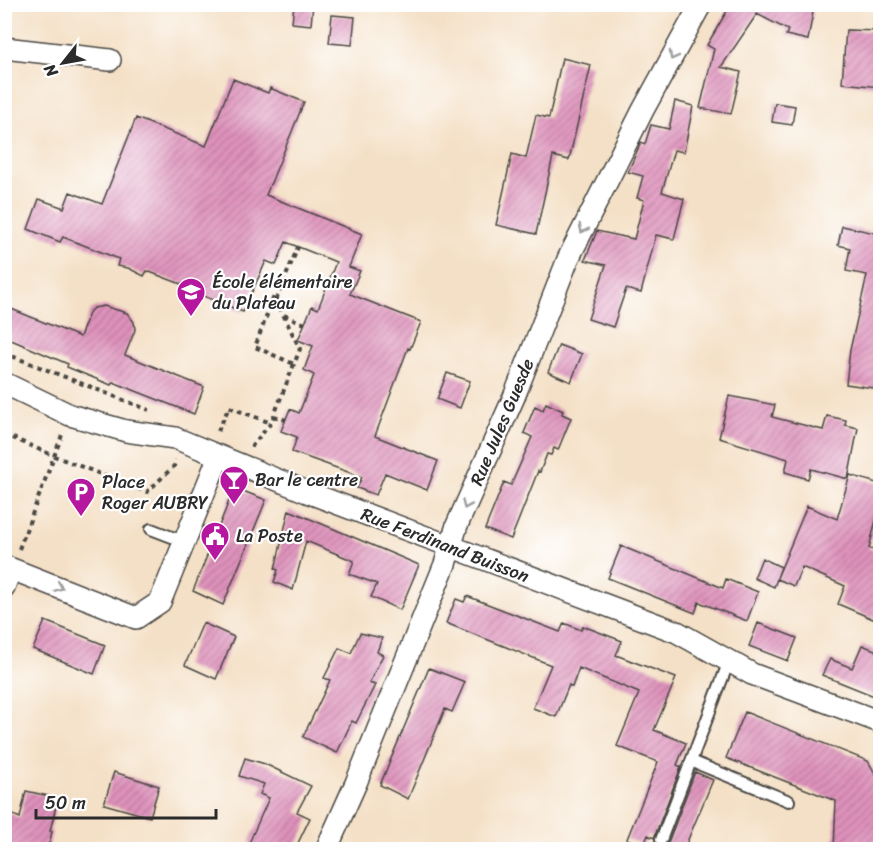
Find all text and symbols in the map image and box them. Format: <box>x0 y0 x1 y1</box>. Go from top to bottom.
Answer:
north arrow <box>33 33 93 93</box>
one-way arrow <box>669 50 680 60</box>
text: N <box>35 57 66 84</box>
one-way arrow <box>579 223 590 233</box>
place label: École élémentaire du Plateau <box>212 266 353 319</box>
school or university icon: École élémentaire du Plateau <box>175 276 207 318</box>
street label: Rue Jules Guesde <box>461 353 543 491</box>
bar icon: Bar le centre <box>218 464 250 506</box>
place label: Bar le centre <box>255 464 358 496</box>
place label: Place Roger AUBRY <box>102 466 209 519</box>
parking icon: Place Roger AUBRY <box>65 476 97 518</box>
street label: Rue Ferdinand Buisson <box>356 498 534 592</box>
one-way arrow <box>461 498 473 509</box>
public building icon: La Poste <box>199 520 231 562</box>
place label: La Poste <box>236 520 303 552</box>
one-way arrow <box>53 580 64 593</box>
scale bar <box>36 782 216 820</box>
text: 50 m <box>45 787 86 819</box>

